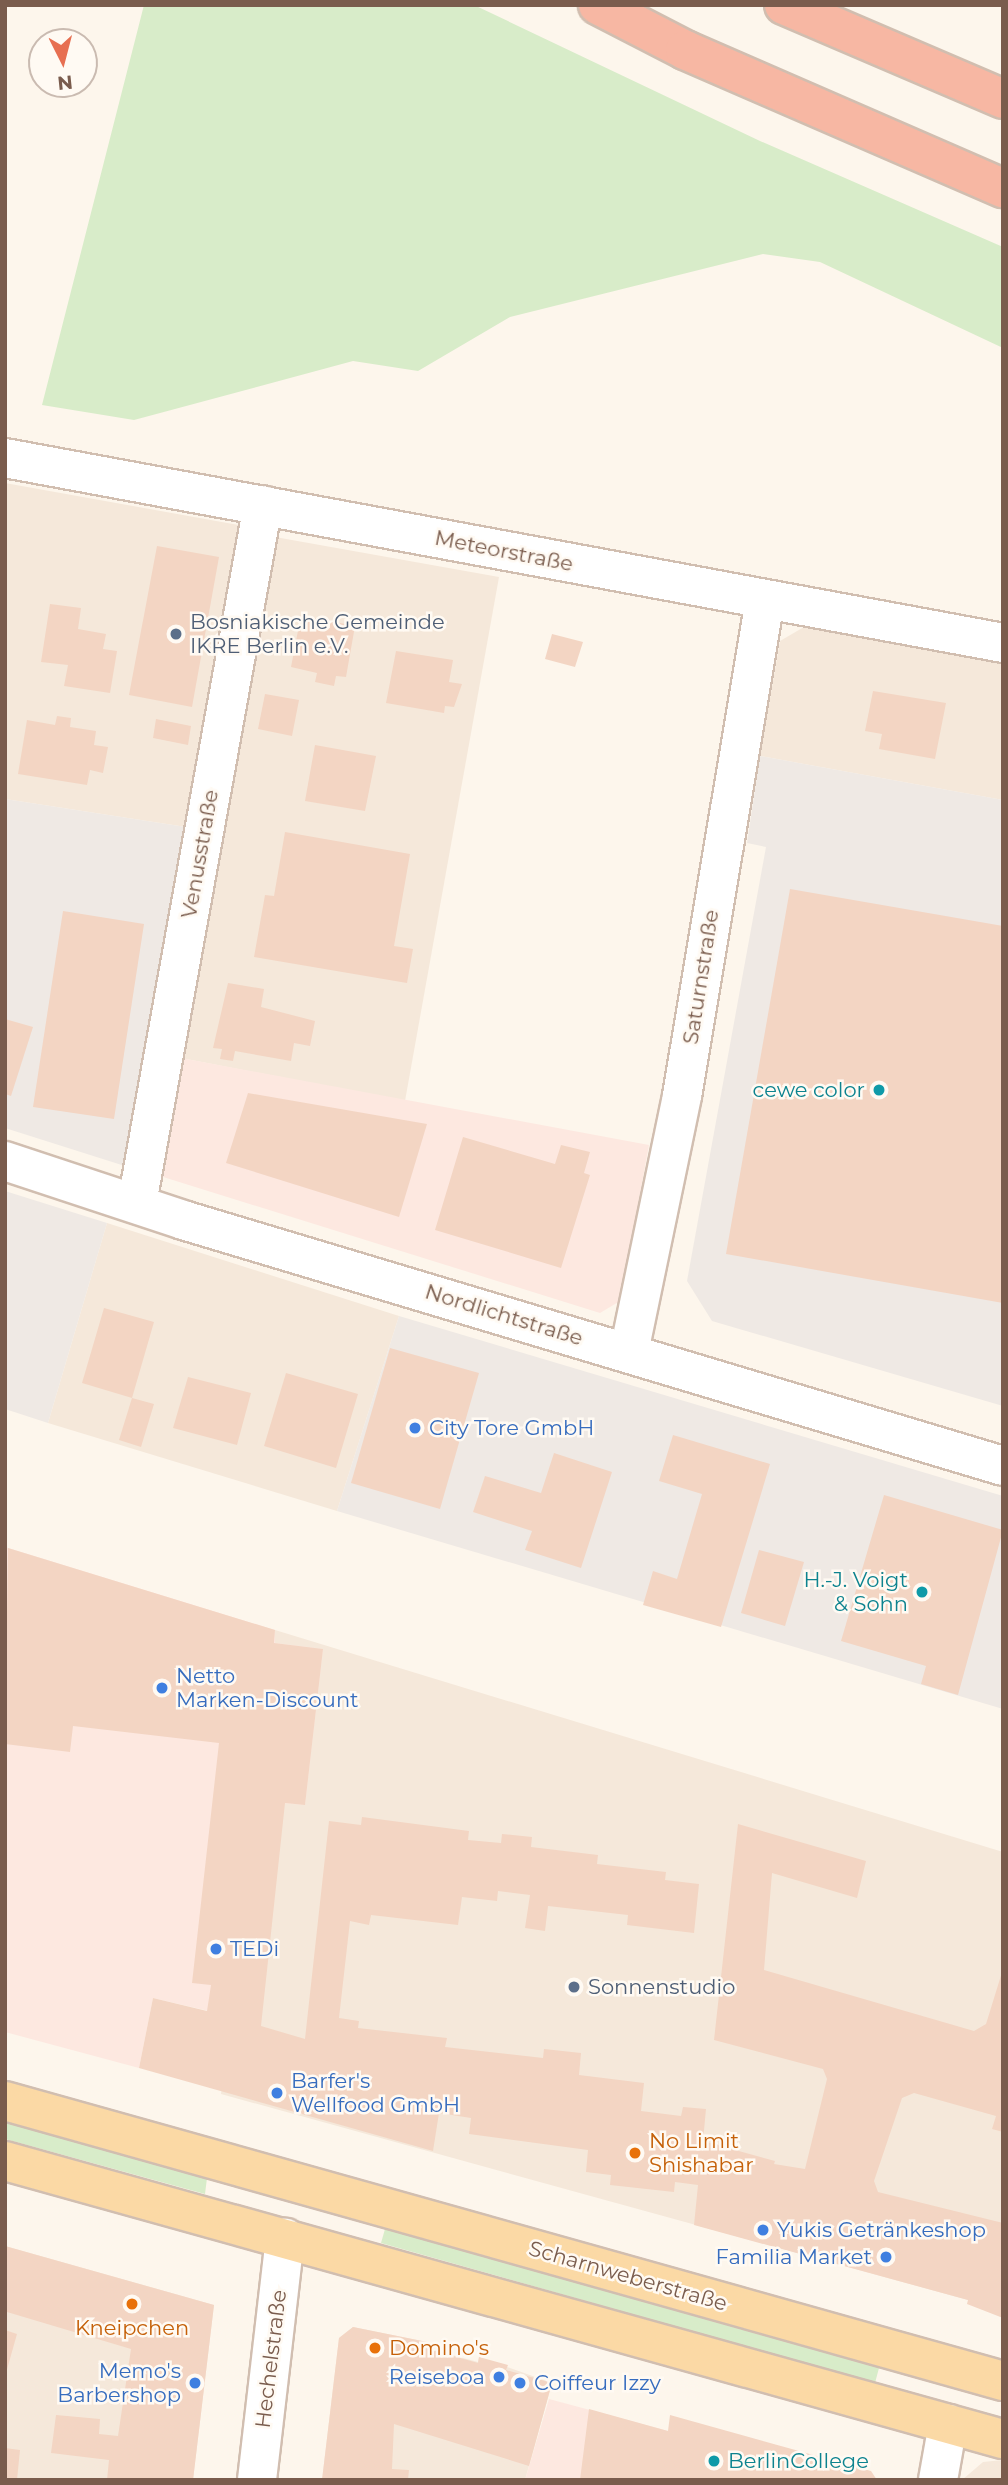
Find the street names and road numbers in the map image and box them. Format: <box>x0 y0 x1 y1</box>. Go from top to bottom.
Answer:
street label: Meteorstraße <box>433 525 575 577</box>
street label: Venusstraße <box>176 788 224 920</box>
street label: Saturnstraße <box>678 908 724 1046</box>
street label: Nordlichtstraße <box>422 1279 586 1351</box>
street label: Scharnweberstraße <box>526 2236 730 2316</box>
street label: Hechelstraße <box>250 2288 292 2430</box>

